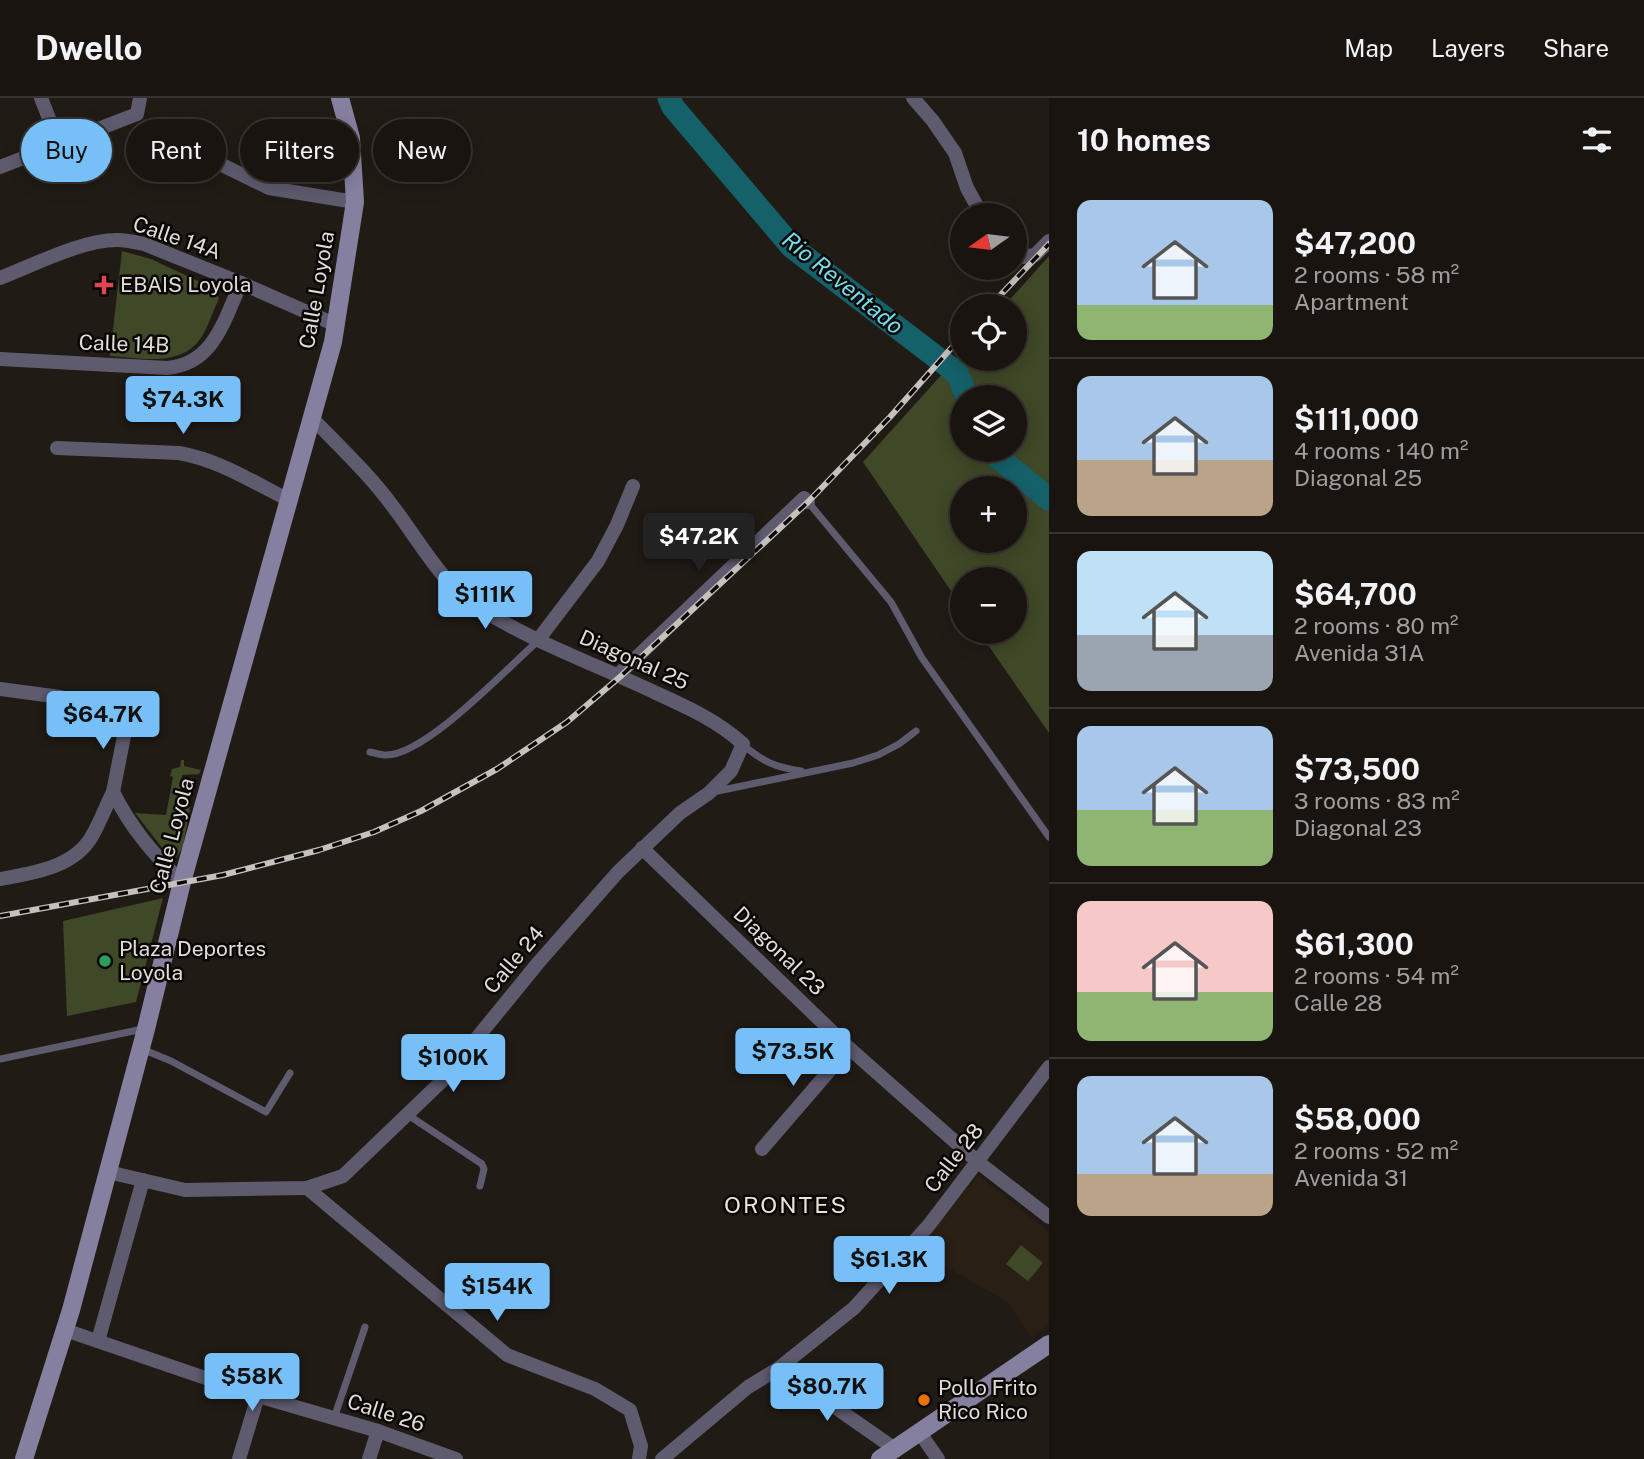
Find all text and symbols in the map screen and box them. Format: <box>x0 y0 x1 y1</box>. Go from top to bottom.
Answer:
text: Dwello <box>35 29 143 67</box>
text: Map <box>1344 34 1393 62</box>
text: Layers <box>1431 34 1505 62</box>
text: Share <box>1543 34 1609 62</box>
chip: Buy <box>21 119 112 182</box>
chip: Rent <box>126 119 226 182</box>
chip: Filters <box>240 119 359 182</box>
chip: New <box>373 119 471 182</box>
icon: filters <box>1578 121 1616 159</box>
text: 10 homes <box>1077 122 1211 158</box>
north arrow <box>950 203 1027 280</box>
map controls <box>950 203 1027 644</box>
street label: Calle 14A <box>130 211 224 264</box>
text: $47,200 <box>1294 225 1416 261</box>
water label: Rio Reventado <box>777 226 909 340</box>
icon: home <box>1133 228 1217 312</box>
street label: Calle Loyola <box>294 229 339 351</box>
text: 2 rooms · 58 m² <box>1294 261 1459 288</box>
place label: EBAIS Loyola <box>120 272 251 297</box>
marker: EBAIS Loyola <box>94 275 114 295</box>
text: Apartment <box>1294 288 1409 315</box>
button: locate <box>950 294 1027 371</box>
street label: Calle 14B <box>78 329 170 358</box>
pin: $74.3K <box>126 376 240 436</box>
text: $74.3K <box>142 385 224 412</box>
button: layers <box>950 385 1027 462</box>
text: $111,000 <box>1294 401 1419 437</box>
icon: home <box>1133 404 1217 488</box>
text: 4 rooms · 140 m² <box>1294 437 1468 464</box>
text: Diagonal 25 <box>1294 464 1422 491</box>
button: + <box>950 476 1027 553</box>
pin: $47.2K <box>642 514 756 573</box>
text: $47.2K <box>659 522 739 549</box>
button: − <box>950 567 1027 644</box>
pin: $111K <box>436 572 534 631</box>
text: $64,700 <box>1294 576 1417 612</box>
icon: home <box>1133 579 1217 663</box>
text: $111K <box>454 580 516 607</box>
text: 2 rooms · 80 m² <box>1294 612 1459 639</box>
street label: Diagonal 25 <box>576 624 693 695</box>
text: Avenida 31A <box>1294 639 1425 666</box>
pin: $64.7K <box>46 692 160 751</box>
text: $64.7K <box>62 700 144 727</box>
text: $73,500 <box>1294 751 1420 787</box>
icon: home <box>1133 754 1217 838</box>
street label: Calle Loyola <box>144 775 199 897</box>
text: 3 rooms · 83 m² <box>1294 787 1460 814</box>
text: Diagonal 23 <box>1294 814 1422 841</box>
street label: Diagonal 23 <box>729 901 830 1000</box>
street label: Calle 24 <box>478 921 549 999</box>
text: $61,300 <box>1294 926 1414 962</box>
icon: home <box>1133 929 1217 1013</box>
place label: Plaza Deportes Loyola <box>119 936 266 985</box>
marker: Plaza Deportes Loyola <box>97 953 113 969</box>
text: 2 rooms · 54 m² <box>1294 962 1459 989</box>
text: Calle 28 <box>1294 989 1382 1016</box>
pin: $73.5K <box>736 1028 850 1088</box>
pin: $100K <box>404 1034 502 1094</box>
text: $73.5K <box>751 1037 835 1064</box>
text: $100K <box>417 1043 489 1070</box>
text: $58,000 <box>1294 1101 1421 1137</box>
icon: home <box>1133 1104 1217 1188</box>
street label: Calle 28 <box>919 1118 988 1197</box>
text: 2 rooms · 52 m² <box>1294 1137 1458 1164</box>
text: Avenida 31 <box>1294 1164 1408 1191</box>
district label: ORONTES <box>724 1191 848 1218</box>
pin: $61.3K <box>832 1236 946 1296</box>
text: $61.3K <box>850 1245 928 1272</box>
pin: $154K <box>448 1264 546 1323</box>
text: $154K <box>461 1272 533 1299</box>
pin: $58K <box>211 1354 293 1413</box>
text: $58K <box>220 1362 284 1389</box>
pin: $80.7K <box>770 1364 884 1423</box>
text: $80.7K <box>786 1372 868 1399</box>
place label: Pollo Frito Rico Rico <box>938 1375 1037 1424</box>
street label: Calle 26 <box>344 1388 428 1437</box>
marker: Pollo Frito Rico Rico <box>916 1392 932 1408</box>

